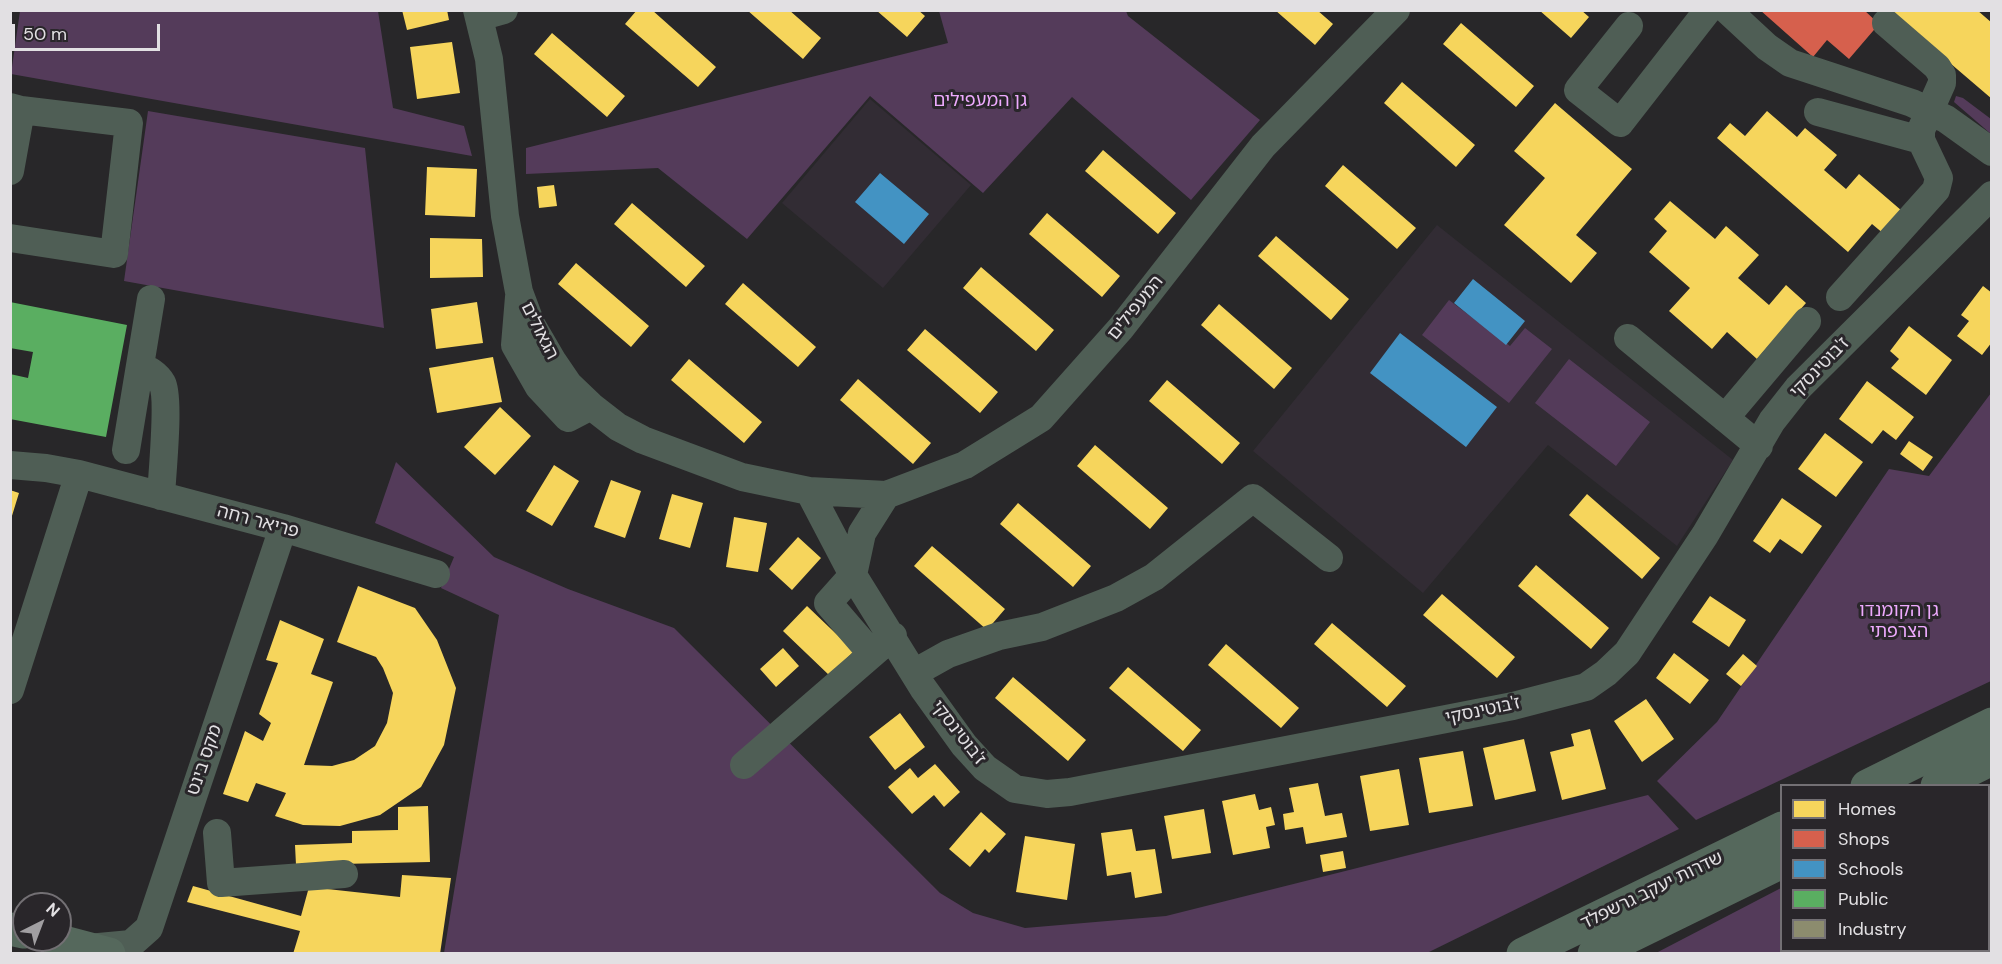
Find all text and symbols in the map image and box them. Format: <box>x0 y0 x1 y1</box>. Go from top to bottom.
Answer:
scale bar <box>15 12 164 50</box>
text: 50 m <box>23 22 67 46</box>
park label: גן המעפילים <box>933 90 1027 112</box>
street label: המעפילים <box>1104 271 1168 345</box>
street label: הגאולים <box>515 299 563 363</box>
street label: ז'בוטינסקי <box>1786 333 1854 403</box>
street label: פריאר רחה <box>215 501 301 543</box>
park label: גן הקומנדו הצרפתי <box>1859 600 1939 642</box>
street label: ז'בוטינסקי <box>1444 693 1522 729</box>
street label: ז'בוטינסקי <box>926 696 990 770</box>
street label: מקס בינט <box>183 722 227 798</box>
legend <box>1780 784 1990 952</box>
text: Homes <box>1838 797 1896 821</box>
text: Shops <box>1838 827 1890 851</box>
street label: שדרות יעקב גרשפלד <box>1577 847 1727 935</box>
text: Schools <box>1838 857 1903 881</box>
text: Public <box>1838 887 1889 911</box>
north arrow <box>12 892 72 952</box>
text: N <box>42 898 64 921</box>
text: Industry <box>1838 917 1907 941</box>

